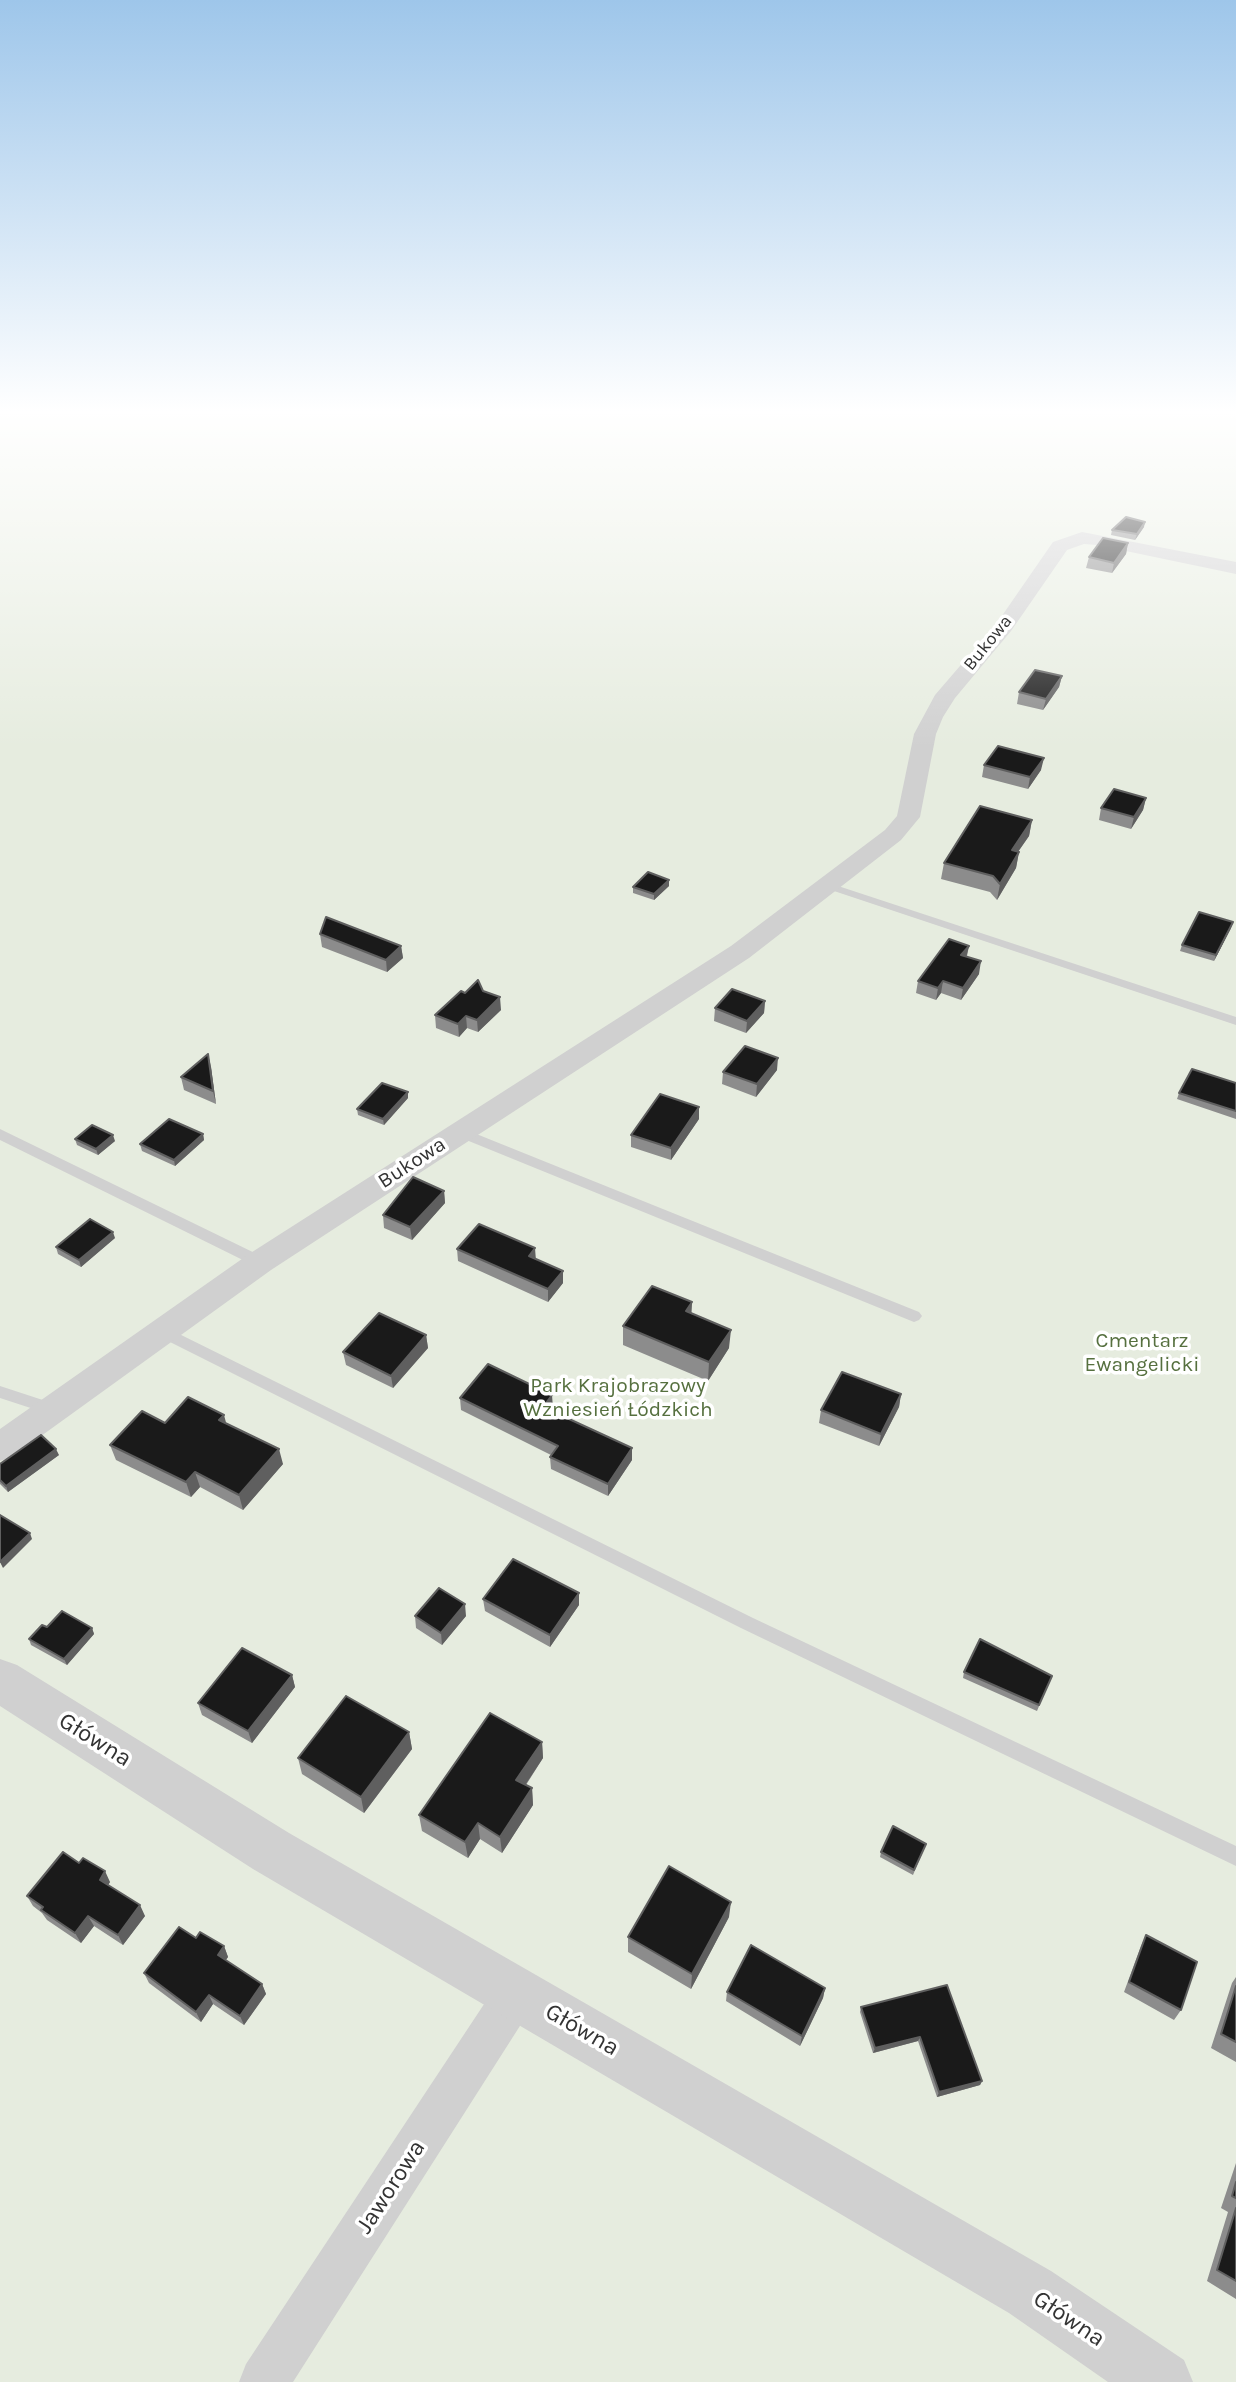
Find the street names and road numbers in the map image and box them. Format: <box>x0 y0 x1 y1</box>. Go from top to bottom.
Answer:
street label: Bukowa <box>959 611 1017 675</box>
street label: Bukowa <box>373 1132 451 1194</box>
street label: Główna <box>53 1706 137 1774</box>
street label: Główna <box>540 1997 624 2063</box>
street label: Jaworowa <box>350 2135 432 2239</box>
street label: Główna <box>1028 2285 1110 2353</box>

